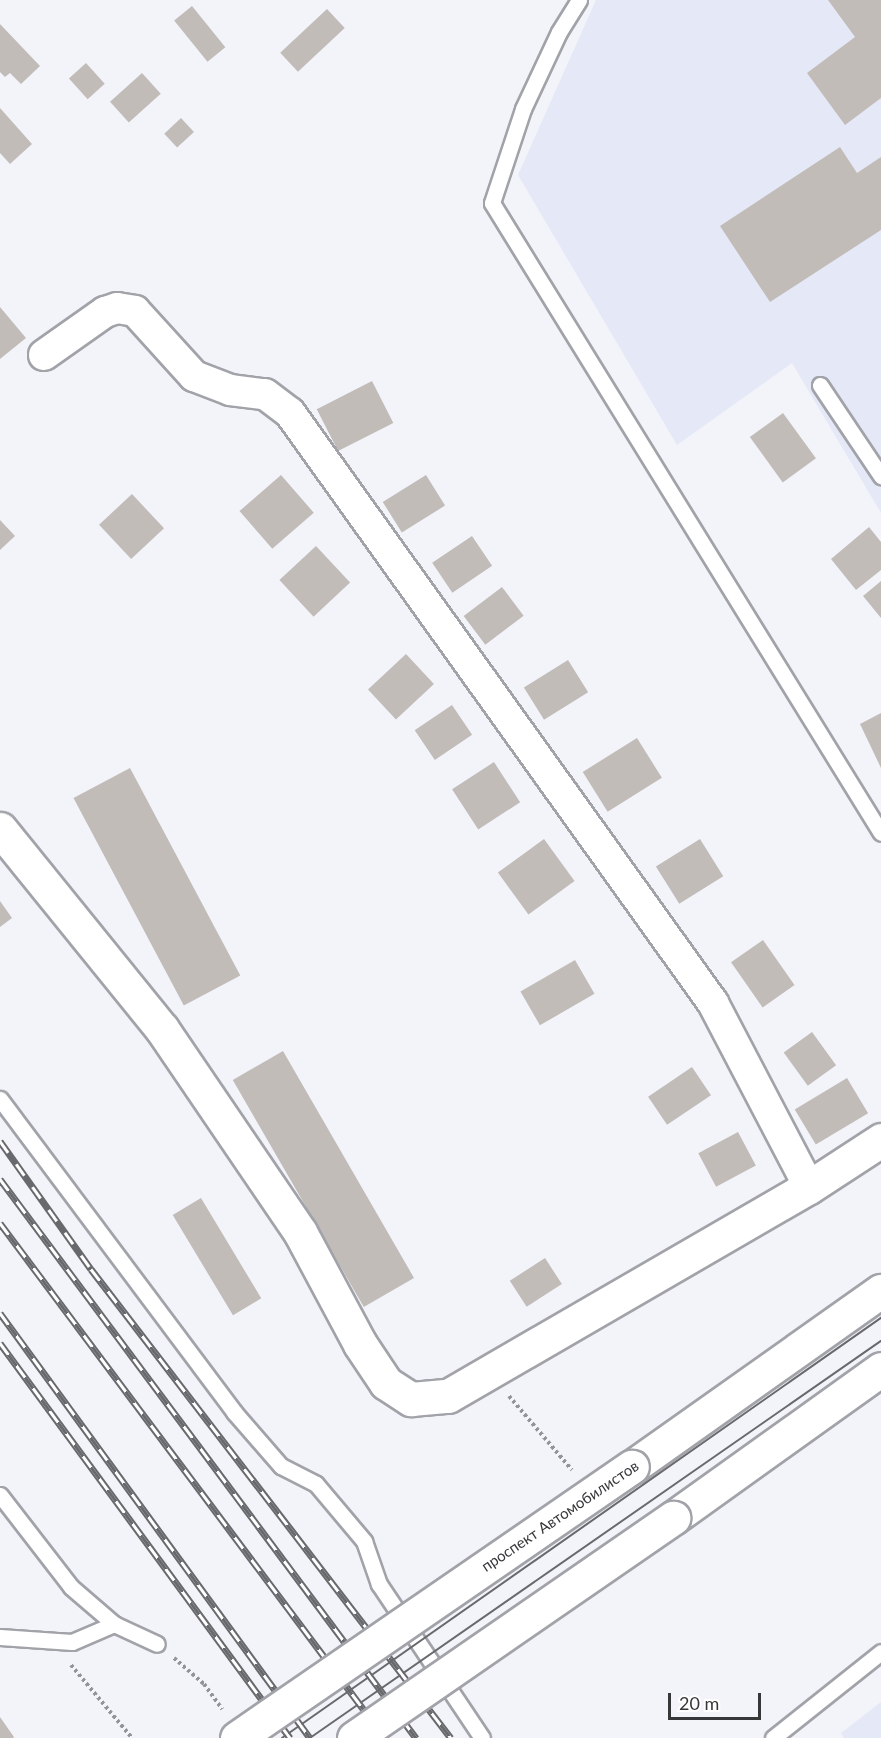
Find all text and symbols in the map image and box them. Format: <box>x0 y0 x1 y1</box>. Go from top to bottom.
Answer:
street label: проспект Автомобилистов <box>478 1457 642 1575</box>
scale bar <box>671 1681 764 1719</box>
text: 20 m <box>679 1692 719 1714</box>

